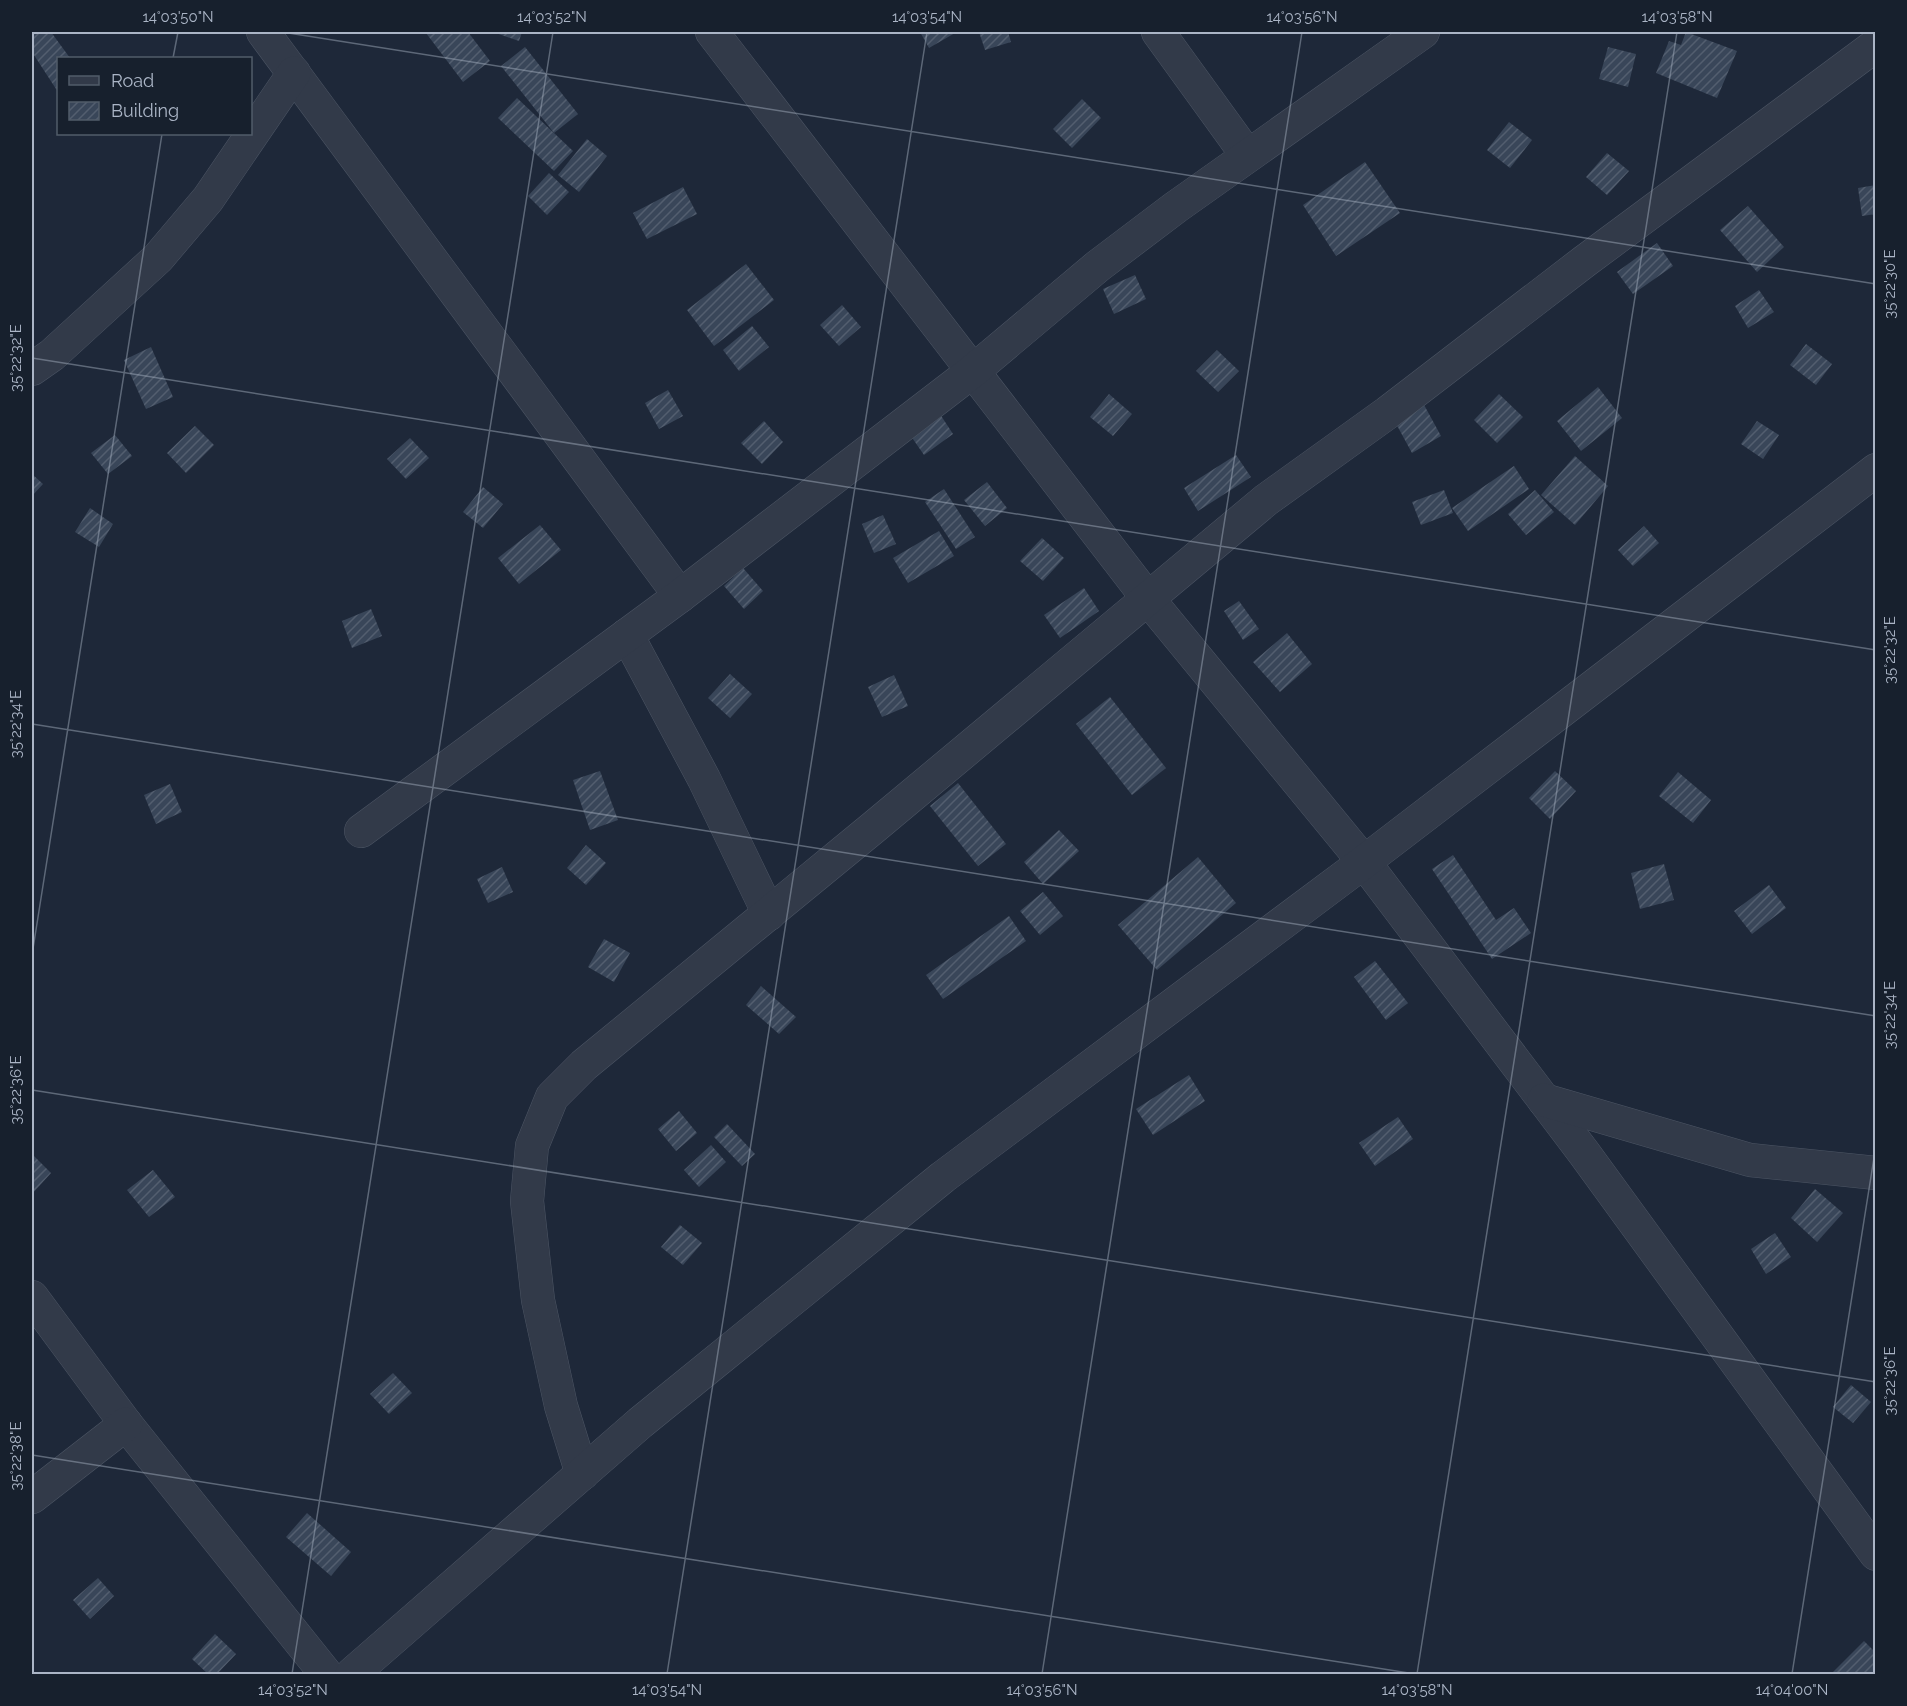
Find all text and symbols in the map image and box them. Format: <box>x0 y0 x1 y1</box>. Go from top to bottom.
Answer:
text: 14°03'50"N <box>142 8 214 26</box>
text: 14°03'52"N <box>517 8 587 26</box>
text: 14°03'54"N <box>892 8 962 26</box>
text: 14°03'56"N <box>1266 8 1338 26</box>
text: 14°03'58"N <box>1642 8 1712 26</box>
legend <box>57 57 252 135</box>
text: Road <box>111 70 154 91</box>
text: Building <box>111 100 179 121</box>
text: 35°22'30"E <box>1881 249 1899 319</box>
text: 35°22'32"E <box>7 324 25 392</box>
text: 35°22'32"E <box>1881 616 1899 684</box>
text: 35°22'34"E <box>7 690 25 758</box>
text: 35°22'34"E <box>1881 981 1899 1049</box>
text: 35°22'36"E <box>7 1055 25 1125</box>
text: 35°22'36"E <box>1881 1346 1899 1416</box>
text: 35°22'38"E <box>7 1421 25 1491</box>
text: 14°03'52"N <box>258 1681 328 1699</box>
text: 14°03'54"N <box>632 1681 702 1699</box>
text: 14°03'56"N <box>1006 1681 1078 1699</box>
text: 14°03'58"N <box>1382 1681 1452 1699</box>
text: 14°04'00"N <box>1756 1681 1828 1699</box>

